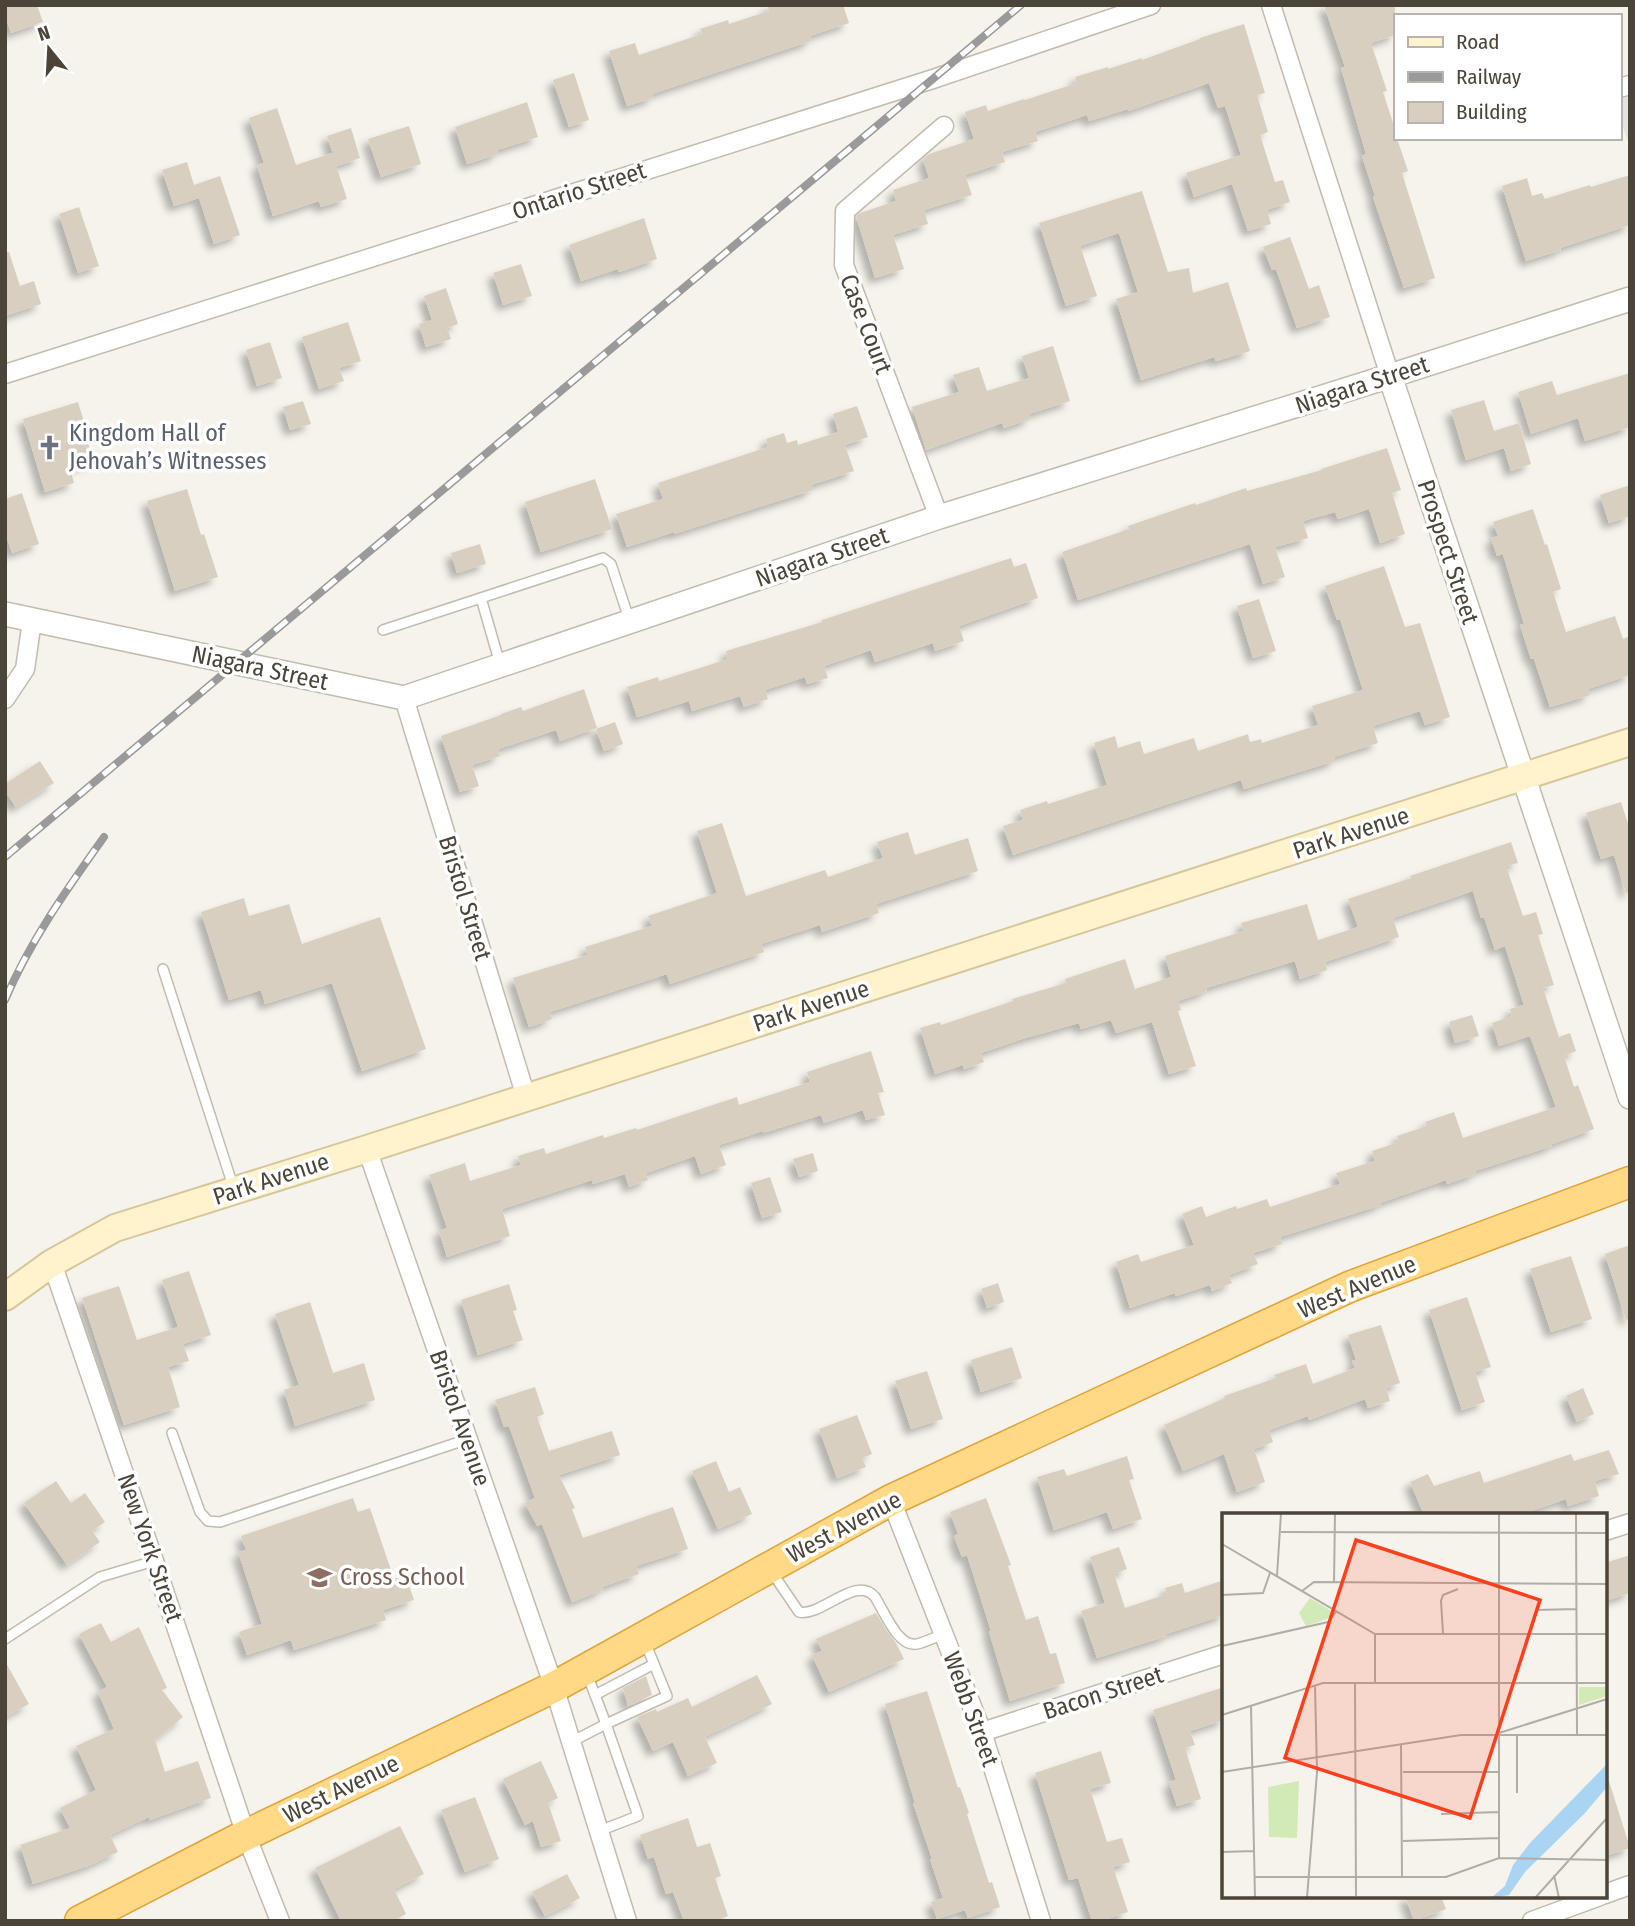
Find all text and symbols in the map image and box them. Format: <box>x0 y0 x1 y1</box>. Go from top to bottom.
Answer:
north arrow <box>14 14 84 84</box>
legend <box>1394 14 1621 140</box>
text: N <box>35 21 53 46</box>
text: Road <box>1456 29 1500 55</box>
text: Railway <box>1456 64 1522 90</box>
text: Building <box>1456 99 1527 125</box>
street label: Ontario Street <box>509 156 649 226</box>
street label: Case Court <box>834 270 898 378</box>
street label: Niagara Street <box>1292 350 1432 420</box>
place label: Kingdom Hall of Jehovah’s Witnesses <box>69 419 267 475</box>
church icon: Kingdom Hall of Jehovah’s Witnesses <box>35 433 63 461</box>
street label: Prospect Street <box>1411 476 1485 628</box>
street label: Niagara Street <box>752 521 892 593</box>
street label: Niagara Street <box>189 640 331 696</box>
street label: Park Avenue <box>1289 801 1413 865</box>
street label: Bristol Street <box>433 832 497 964</box>
street label: Park Avenue <box>749 974 873 1038</box>
street label: Park Avenue <box>209 1147 333 1211</box>
street label: West Avenue <box>1294 1250 1420 1324</box>
street label: Bristol Avenue <box>424 1346 496 1490</box>
street label: New York Street <box>112 1470 189 1626</box>
street label: West Avenue <box>782 1485 906 1569</box>
inset map <box>1222 1513 1607 1898</box>
school or university icon: Cross School <box>306 1563 334 1591</box>
place label: Cross School <box>340 1563 464 1591</box>
street label: Webb Street <box>937 1648 1005 1770</box>
street label: Bacon Street <box>1039 1660 1167 1726</box>
street label: West Avenue <box>278 1749 404 1829</box>

